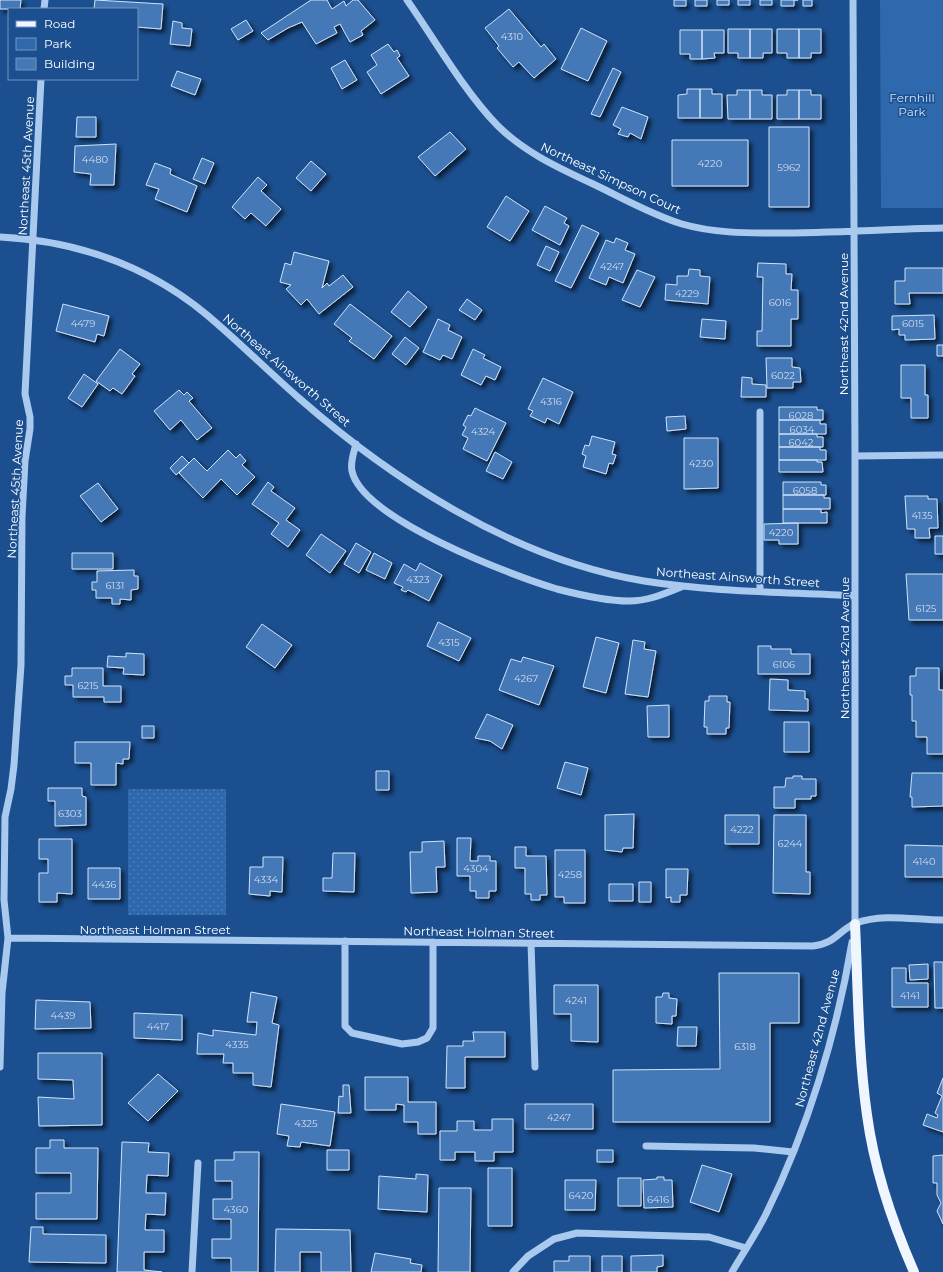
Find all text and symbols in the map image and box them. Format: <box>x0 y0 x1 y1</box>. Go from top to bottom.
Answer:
legend <box>8 8 138 80</box>
text: Road <box>44 16 75 31</box>
house number: 4310 <box>501 30 524 43</box>
text: Park <box>44 36 72 51</box>
text: Building <box>44 56 95 71</box>
park label: Fernhill Park <box>889 90 935 119</box>
street label: Northeast 45th Avenue <box>15 96 37 236</box>
street label: Northeast Simpson Court <box>538 139 684 217</box>
house number: 4480 <box>82 153 109 166</box>
house number: 4220 <box>698 157 723 170</box>
house number: 5962 <box>777 161 801 174</box>
street label: Northeast 42nd Avenue <box>836 253 851 395</box>
house number: 4247 <box>600 260 624 273</box>
house number: 4229 <box>675 287 699 300</box>
house number: 6016 <box>769 296 791 309</box>
street label: Northeast Ainsworth Street <box>220 310 354 430</box>
house number: 4479 <box>71 317 95 330</box>
house number: 6015 <box>902 317 924 330</box>
house number: 6022 <box>771 369 795 382</box>
house number: 4316 <box>540 395 562 408</box>
house number: 6028 <box>789 409 813 422</box>
street label: Northeast 45th Avenue <box>4 419 26 559</box>
house number: 6034 <box>790 423 815 436</box>
house number: 4324 <box>471 425 495 438</box>
house number: 6042 <box>789 436 814 449</box>
house number: 4230 <box>689 457 714 470</box>
house number: 6058 <box>793 484 817 497</box>
house number: 4135 <box>911 509 933 522</box>
house number: 4220 <box>769 526 794 539</box>
street label: Northeast Ainsworth Street <box>656 564 821 590</box>
house number: 4323 <box>406 573 430 586</box>
street label: Northeast 42nd Avenue <box>837 577 852 719</box>
house number: 6131 <box>106 579 124 592</box>
house number: 6125 <box>915 602 937 615</box>
house number: 4315 <box>438 636 460 649</box>
house number: 6106 <box>773 658 795 671</box>
house number: 4267 <box>514 672 538 685</box>
house number: 6215 <box>77 679 99 692</box>
house number: 6303 <box>58 807 82 820</box>
house number: 4222 <box>730 823 754 836</box>
house number: 6244 <box>778 837 803 850</box>
house number: 4140 <box>912 855 936 868</box>
house number: 4304 <box>463 862 489 875</box>
house number: 4258 <box>558 868 582 881</box>
house number: 4334 <box>254 873 279 886</box>
house number: 4436 <box>92 878 116 891</box>
street label: Northeast Holman Street <box>79 922 231 937</box>
street label: Northeast Holman Street <box>403 923 555 941</box>
street label: Northeast 42nd Avenue <box>791 967 843 1109</box>
house number: 4141 <box>900 989 920 1002</box>
house number: 4241 <box>565 994 587 1007</box>
house number: 4439 <box>51 1009 75 1022</box>
house number: 4417 <box>147 1020 169 1033</box>
house number: 4335 <box>225 1038 249 1051</box>
house number: 6318 <box>734 1040 756 1053</box>
house number: 4247 <box>547 1111 571 1124</box>
house number: 4325 <box>294 1117 318 1130</box>
house number: 6420 <box>569 1189 594 1202</box>
house number: 6416 <box>647 1193 669 1206</box>
house number: 4360 <box>224 1203 249 1216</box>

